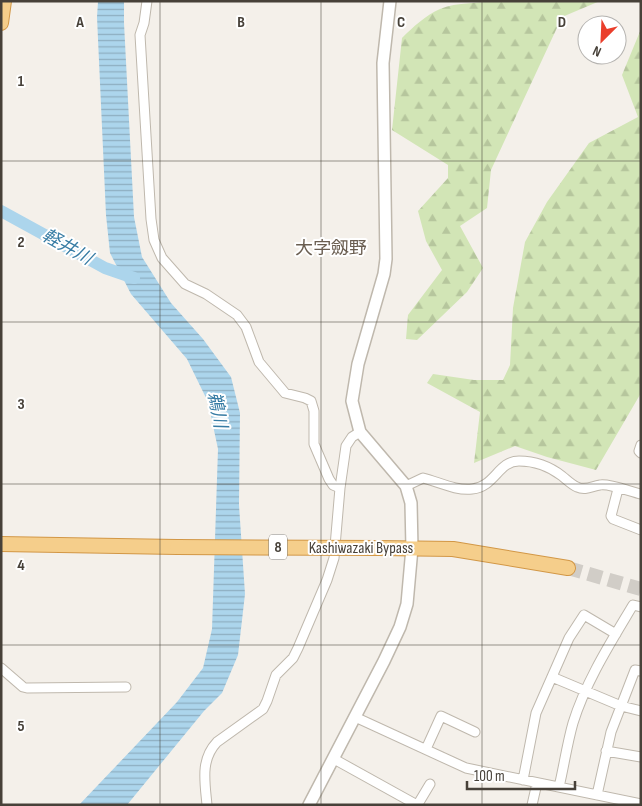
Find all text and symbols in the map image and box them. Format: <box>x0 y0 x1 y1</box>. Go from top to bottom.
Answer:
text: A <box>75 13 84 32</box>
text: B <box>237 13 245 32</box>
text: C <box>397 13 405 32</box>
text: D <box>558 13 566 32</box>
north arrow <box>577 15 627 65</box>
text: N <box>590 42 604 61</box>
text: 1 <box>18 72 25 91</box>
water label: 軽井川 <box>38 225 97 270</box>
text: 2 <box>17 233 25 252</box>
district label: 大字劔野 <box>295 238 367 259</box>
water label: 鵜川 <box>203 390 231 432</box>
text: 3 <box>17 395 25 414</box>
road number: 8 <box>269 534 287 560</box>
street label: Kashiwazaki Bypass <box>309 539 414 558</box>
text: 4 <box>17 556 25 575</box>
text: 5 <box>17 717 25 736</box>
scale bar <box>467 758 574 790</box>
text: 100 m <box>474 767 505 786</box>

